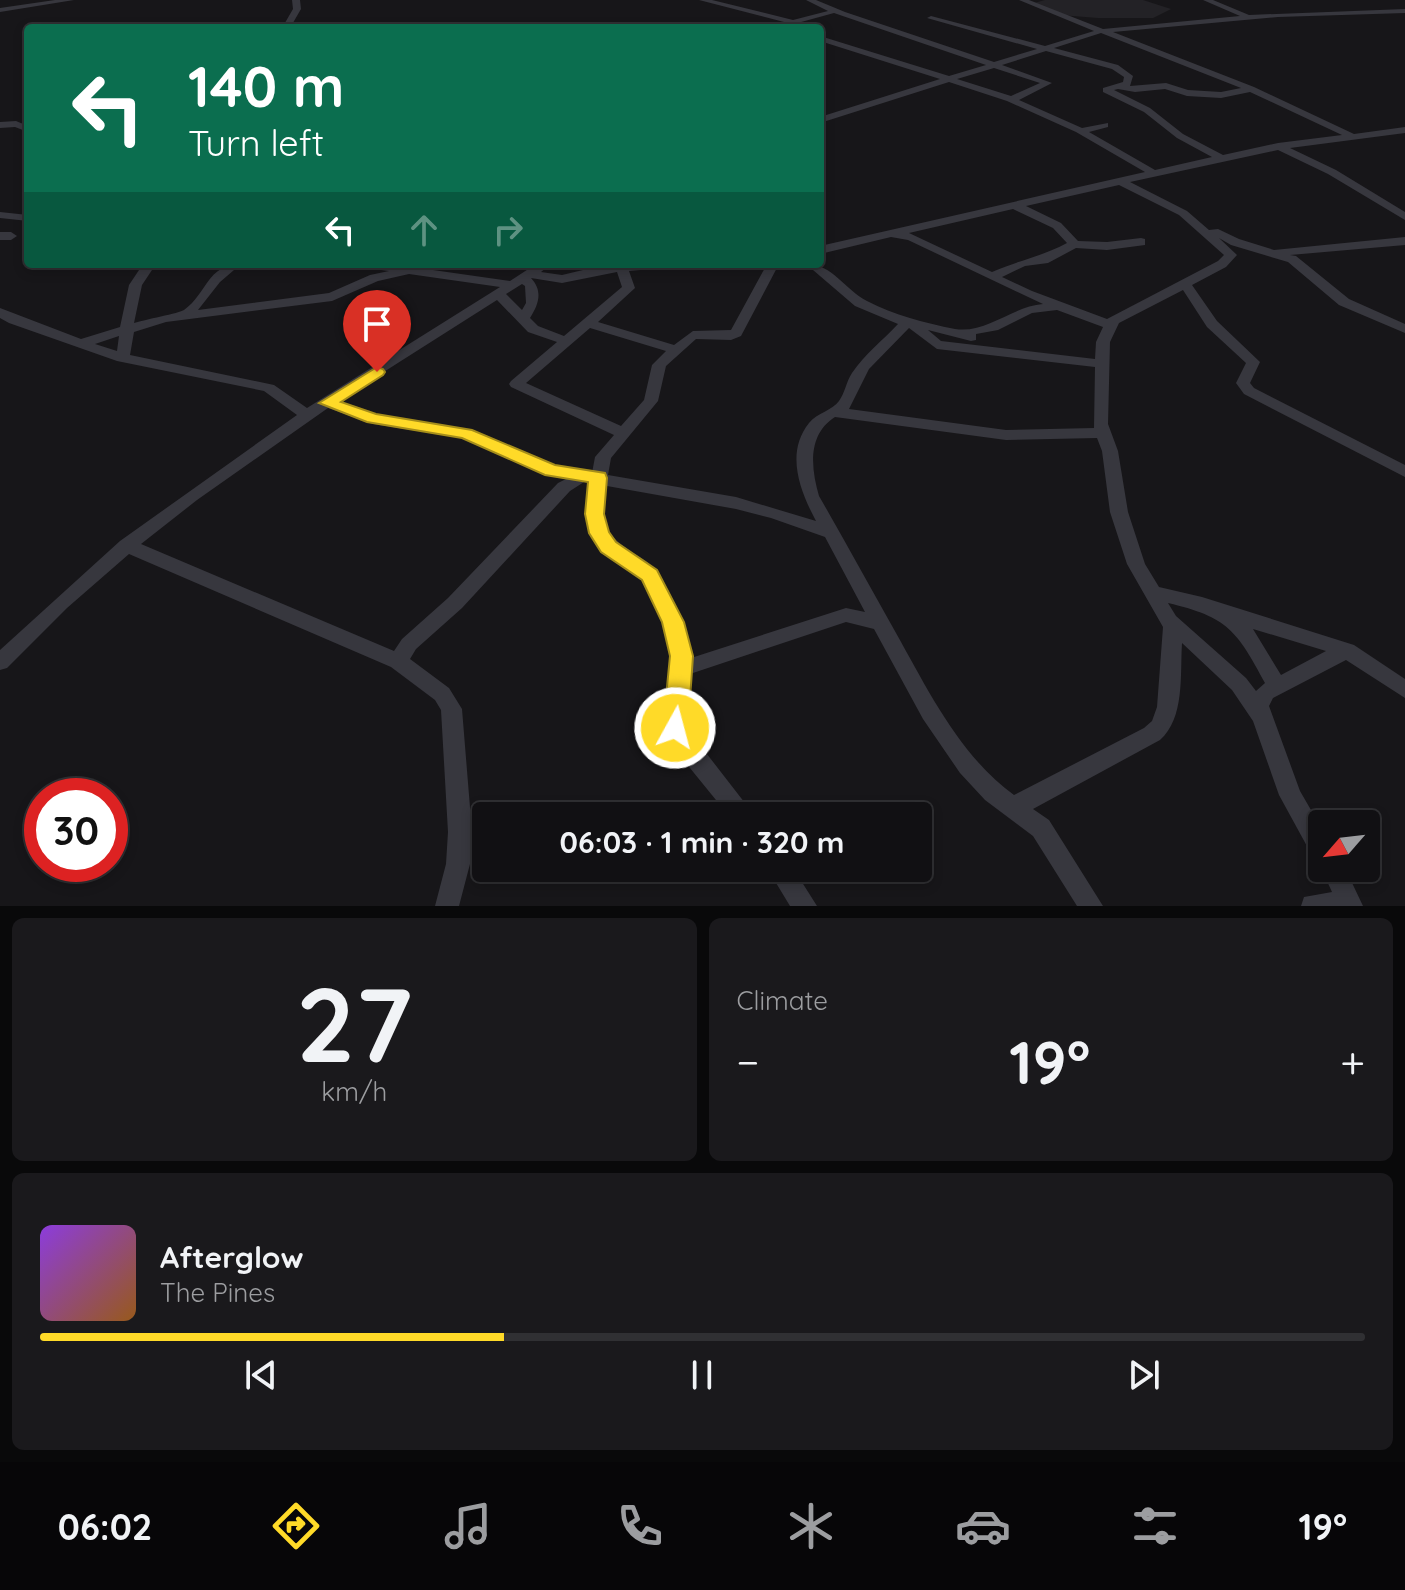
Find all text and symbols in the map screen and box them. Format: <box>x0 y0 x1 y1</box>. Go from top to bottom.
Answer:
text: 140 m <box>188 51 344 121</box>
icon: left <box>56 56 160 160</box>
text: Turn left <box>188 120 324 165</box>
icon: left <box>318 208 362 252</box>
icon: ahead <box>402 208 446 252</box>
icon: right <box>486 208 530 252</box>
pin <box>343 290 411 372</box>
icon: arrive <box>355 302 399 346</box>
position arrow <box>633 686 717 770</box>
speed limit sign: 30 <box>24 778 128 882</box>
north arrow <box>1308 810 1380 882</box>
map controls <box>1308 810 1380 882</box>
text: 06:03 · 1 min · 320 m <box>560 823 845 861</box>
text: 27 <box>296 958 412 1088</box>
text: Climate <box>737 984 828 1017</box>
text: 19° <box>1009 1024 1090 1099</box>
text: − <box>737 1034 759 1089</box>
text: + <box>1340 1034 1365 1089</box>
text: km/h <box>321 1075 387 1108</box>
text: Afterglow <box>160 1238 303 1276</box>
text: The Pines <box>160 1276 275 1309</box>
icon: previous <box>239 1353 283 1397</box>
icon: pause <box>680 1353 724 1397</box>
icon: next <box>1122 1353 1166 1397</box>
icon: directions <box>268 1498 324 1554</box>
icon: music <box>440 1498 496 1554</box>
icon: phone <box>612 1498 668 1554</box>
icon: climate <box>783 1498 839 1554</box>
icon: car <box>955 1498 1011 1554</box>
icon: filters <box>1127 1498 1183 1554</box>
text: 06:02 <box>58 1504 152 1549</box>
text: 19° <box>1298 1504 1347 1549</box>

